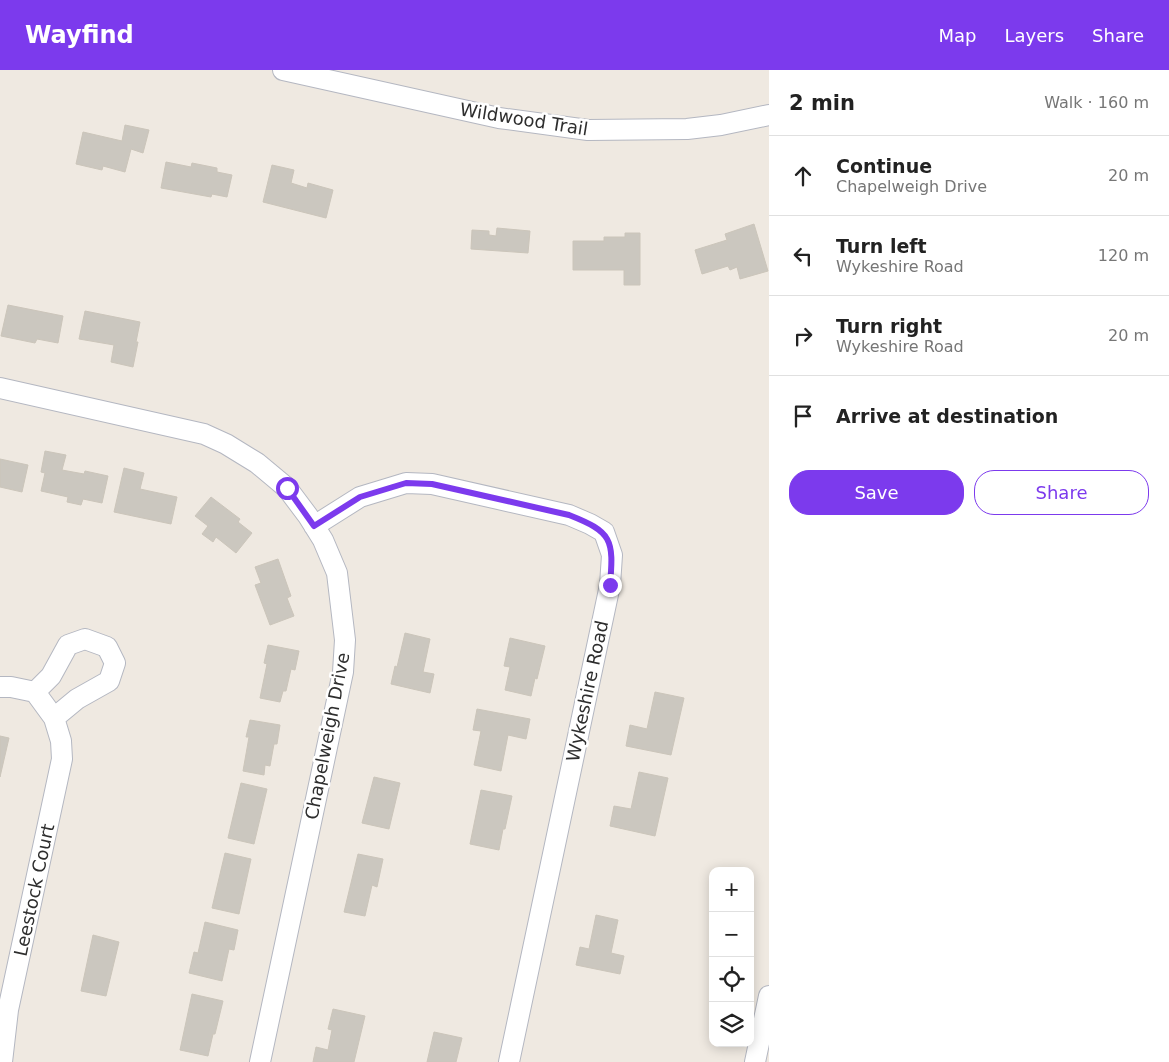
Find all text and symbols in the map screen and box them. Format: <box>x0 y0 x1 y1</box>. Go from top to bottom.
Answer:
text: Wayfind <box>25 21 134 49</box>
text: Map <box>938 25 976 46</box>
text: Layers <box>1004 25 1064 46</box>
text: Share <box>1092 25 1144 46</box>
text: 2 min <box>789 91 855 115</box>
text: Walk · 160 m <box>1044 93 1149 112</box>
street label: Wildwood Trail <box>458 98 590 140</box>
text: Continue <box>836 155 932 177</box>
icon: ahead <box>789 162 817 190</box>
text: 20 m <box>1108 166 1149 185</box>
text: Chapelweigh Drive <box>836 177 987 196</box>
text: Turn left <box>836 235 927 257</box>
icon: left <box>789 242 817 270</box>
text: 120 m <box>1098 246 1149 265</box>
text: Wykeshire Road <box>836 257 964 276</box>
text: Turn right <box>836 315 942 337</box>
icon: right <box>789 322 817 350</box>
text: 20 m <box>1108 326 1149 345</box>
text: Wykeshire Road <box>836 337 964 356</box>
icon: arrive <box>789 402 817 430</box>
text: Arrive at destination <box>836 405 1058 427</box>
button: Save <box>789 470 964 515</box>
button: Share <box>974 470 1149 515</box>
route start <box>276 477 299 500</box>
route end <box>599 574 622 597</box>
street label: Wykeshire Road <box>562 619 612 763</box>
street label: Chapelweigh Drive <box>300 651 354 821</box>
street label: Leestock Court <box>10 822 58 958</box>
map controls <box>709 867 754 1047</box>
button: + <box>709 867 754 912</box>
button: − <box>709 912 754 957</box>
button: locate <box>709 957 754 1002</box>
button: layers <box>709 1002 754 1047</box>

